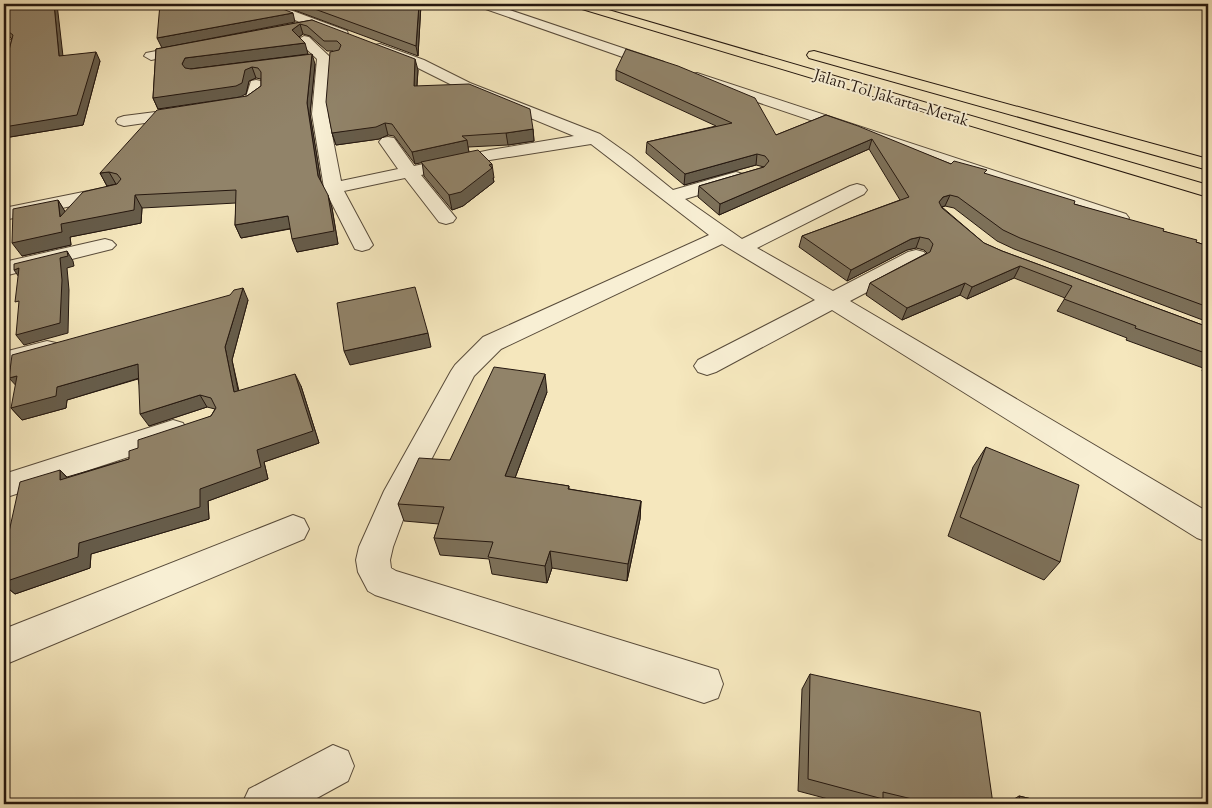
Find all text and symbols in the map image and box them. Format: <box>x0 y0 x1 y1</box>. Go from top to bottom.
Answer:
street label: Jalan Tol Jakarta–Merak <box>810 65 972 134</box>

